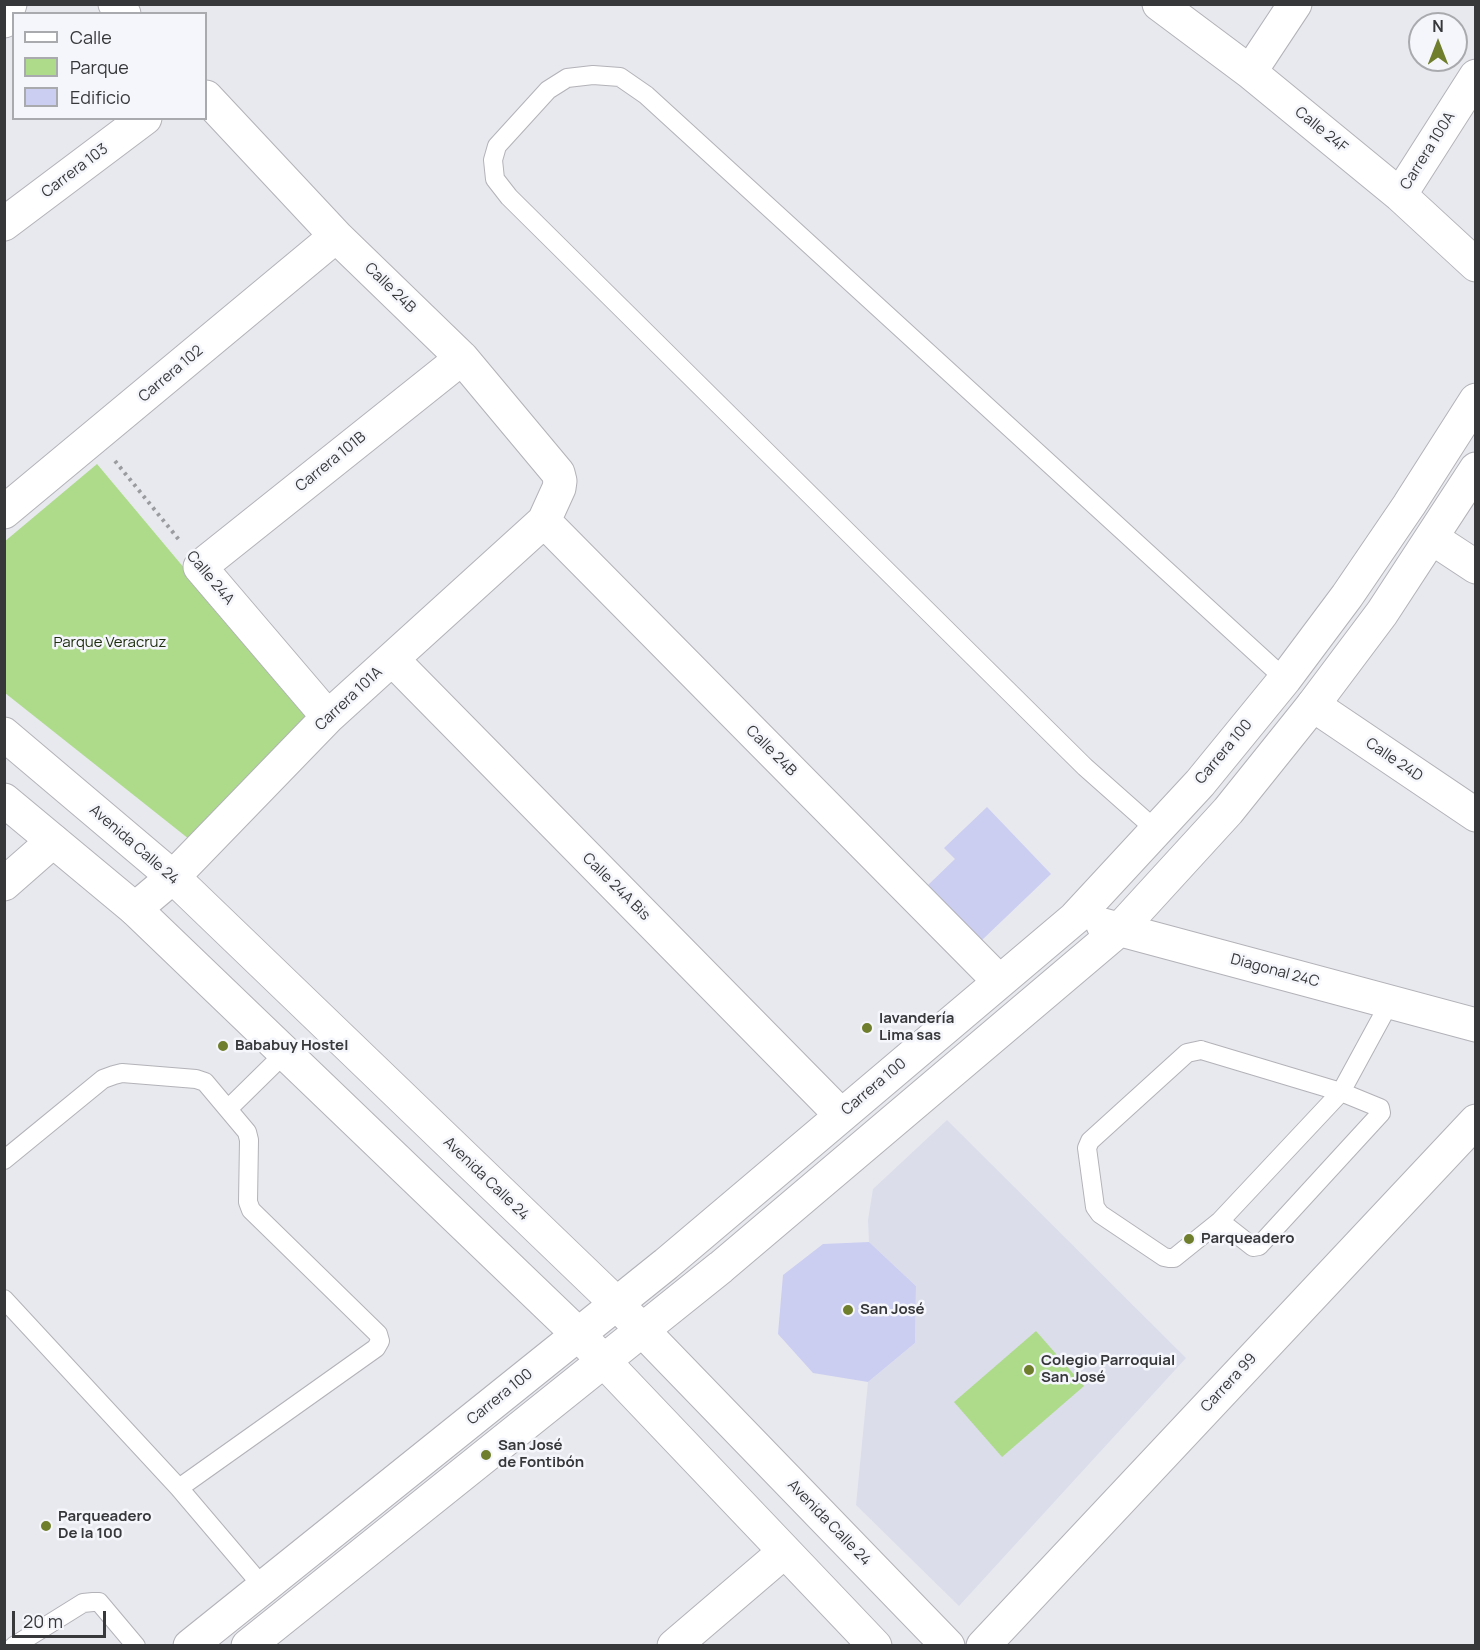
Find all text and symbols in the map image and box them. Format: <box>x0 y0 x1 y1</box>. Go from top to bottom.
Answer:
legend <box>12 12 207 120</box>
north arrow <box>1408 12 1468 72</box>
text: N <box>1432 15 1444 37</box>
text: Calle <box>70 25 112 49</box>
text: Parque <box>70 55 129 79</box>
text: Edificio <box>70 85 131 109</box>
street label: Calle 24F <box>1291 103 1351 157</box>
street label: Carrera 100A <box>1397 109 1459 193</box>
street label: Carrera 103 <box>38 140 112 202</box>
street label: Calle 24B <box>361 259 419 317</box>
street label: Carrera 102 <box>135 342 207 406</box>
street label: Carrera 101B <box>292 428 370 496</box>
street label: Calle 24A <box>182 547 238 609</box>
park label: Parque Veracruz <box>54 634 166 652</box>
street label: Carrera 101A <box>312 663 386 735</box>
street label: Carrera 100 <box>1192 716 1256 788</box>
street label: Calle 24B <box>742 722 800 780</box>
street label: Calle 24D <box>1362 734 1426 786</box>
street label: Avenida Calle 24 <box>86 801 182 889</box>
street label: Calle 24A Bis <box>578 849 654 925</box>
street label: Diagonal 24C <box>1229 951 1321 991</box>
place label: lavandería Lima sas <box>879 1010 954 1045</box>
marker: lavandería Lima sas <box>860 1021 874 1035</box>
place label: Bababuy Hostel <box>235 1037 348 1055</box>
marker: Bababuy Hostel <box>216 1039 230 1053</box>
street label: Carrera 100 <box>838 1055 910 1119</box>
street label: Avenida Calle 24 <box>439 1134 533 1224</box>
place label: Parqueadero <box>1201 1230 1295 1248</box>
marker: Parqueadero <box>1182 1232 1196 1246</box>
place label: San José <box>860 1301 925 1319</box>
marker: San José <box>841 1303 855 1317</box>
street label: Carrera 99 <box>1197 1350 1261 1416</box>
place label: Colegio Parroquial San José <box>1041 1352 1175 1387</box>
marker: Colegio Parroquial San José <box>1022 1363 1036 1377</box>
street label: Carrera 100 <box>464 1365 536 1429</box>
place label: San José de Fontibón <box>498 1437 584 1472</box>
marker: San José de Fontibón <box>479 1448 493 1462</box>
street label: Avenida Calle 24 <box>784 1476 874 1570</box>
place label: Parqueadero De la 100 <box>58 1508 152 1543</box>
marker: Parqueadero De la 100 <box>39 1519 53 1533</box>
scale bar <box>15 1599 110 1637</box>
text: 20 m <box>23 1609 63 1633</box>

